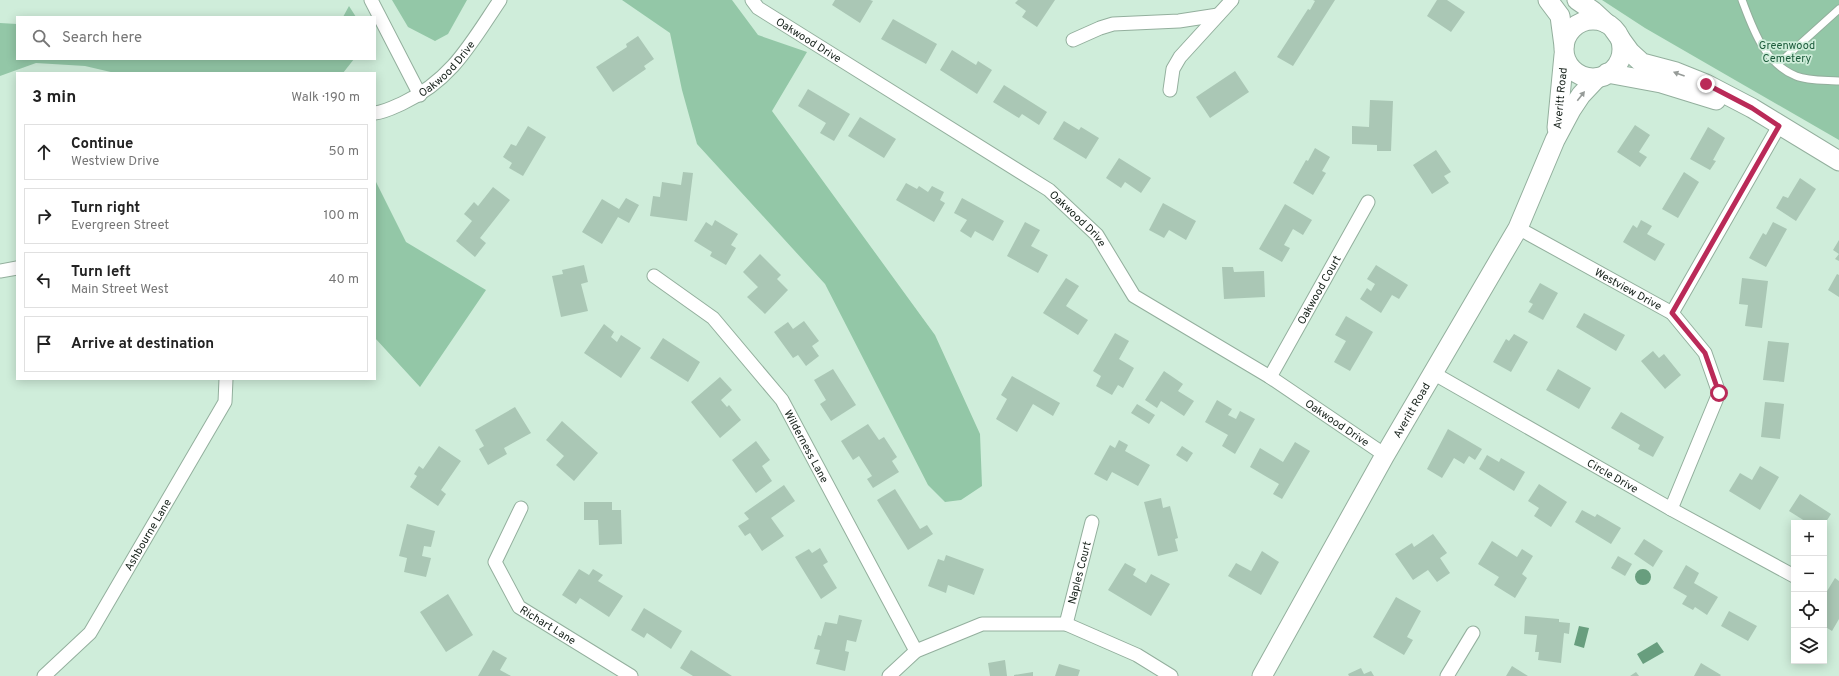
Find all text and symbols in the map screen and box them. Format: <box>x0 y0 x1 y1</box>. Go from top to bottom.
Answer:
street label: Oakwood Drive <box>773 15 844 66</box>
search box <box>16 16 376 60</box>
icon: search <box>30 27 52 49</box>
text: Search here <box>62 29 142 48</box>
street label: Oakwood Drive <box>416 38 479 101</box>
park label: Greenwood Cemetery <box>1759 39 1815 66</box>
street label: Averitt Road <box>1551 67 1571 130</box>
one-way arrow <box>1672 70 1684 76</box>
route end <box>1697 75 1715 93</box>
text: 3 min <box>32 87 76 109</box>
text: Walk · 190 m <box>291 90 360 106</box>
one-way arrow <box>1577 90 1585 101</box>
text: Continue <box>71 135 133 154</box>
icon: ahead <box>33 141 55 163</box>
text: 50 m <box>329 144 359 160</box>
text: Westview Drive <box>71 154 159 170</box>
street label: Oakwood Drive <box>1046 188 1109 250</box>
text: Turn right <box>71 199 140 218</box>
icon: right <box>33 205 55 227</box>
text: 100 m <box>323 208 359 224</box>
text: Evergreen Street <box>71 218 169 234</box>
street label: Oakwood Court <box>1295 253 1345 327</box>
text: Turn left <box>71 263 131 282</box>
street label: Westview Drive <box>1592 266 1664 314</box>
icon: left <box>33 269 55 291</box>
text: 40 m <box>329 272 359 288</box>
text: Main Street West <box>71 282 169 298</box>
icon: arrive <box>33 333 55 355</box>
text: Arrive at destination <box>71 335 214 354</box>
street label: Averitt Road <box>1391 380 1434 441</box>
route start <box>1710 384 1728 402</box>
street label: Oakwood Drive <box>1302 397 1372 450</box>
street label: Wilderness Lane <box>781 408 831 486</box>
street label: Circle Drive <box>1584 456 1640 497</box>
street label: Ashbourne Lane <box>122 496 175 574</box>
map controls <box>1791 520 1827 664</box>
button: + <box>1791 520 1827 556</box>
street label: Naples Court <box>1065 540 1095 606</box>
button: − <box>1791 556 1827 592</box>
button: locate <box>1791 592 1827 628</box>
street label: Richart Lane <box>517 603 578 648</box>
button: layers <box>1791 628 1827 664</box>

